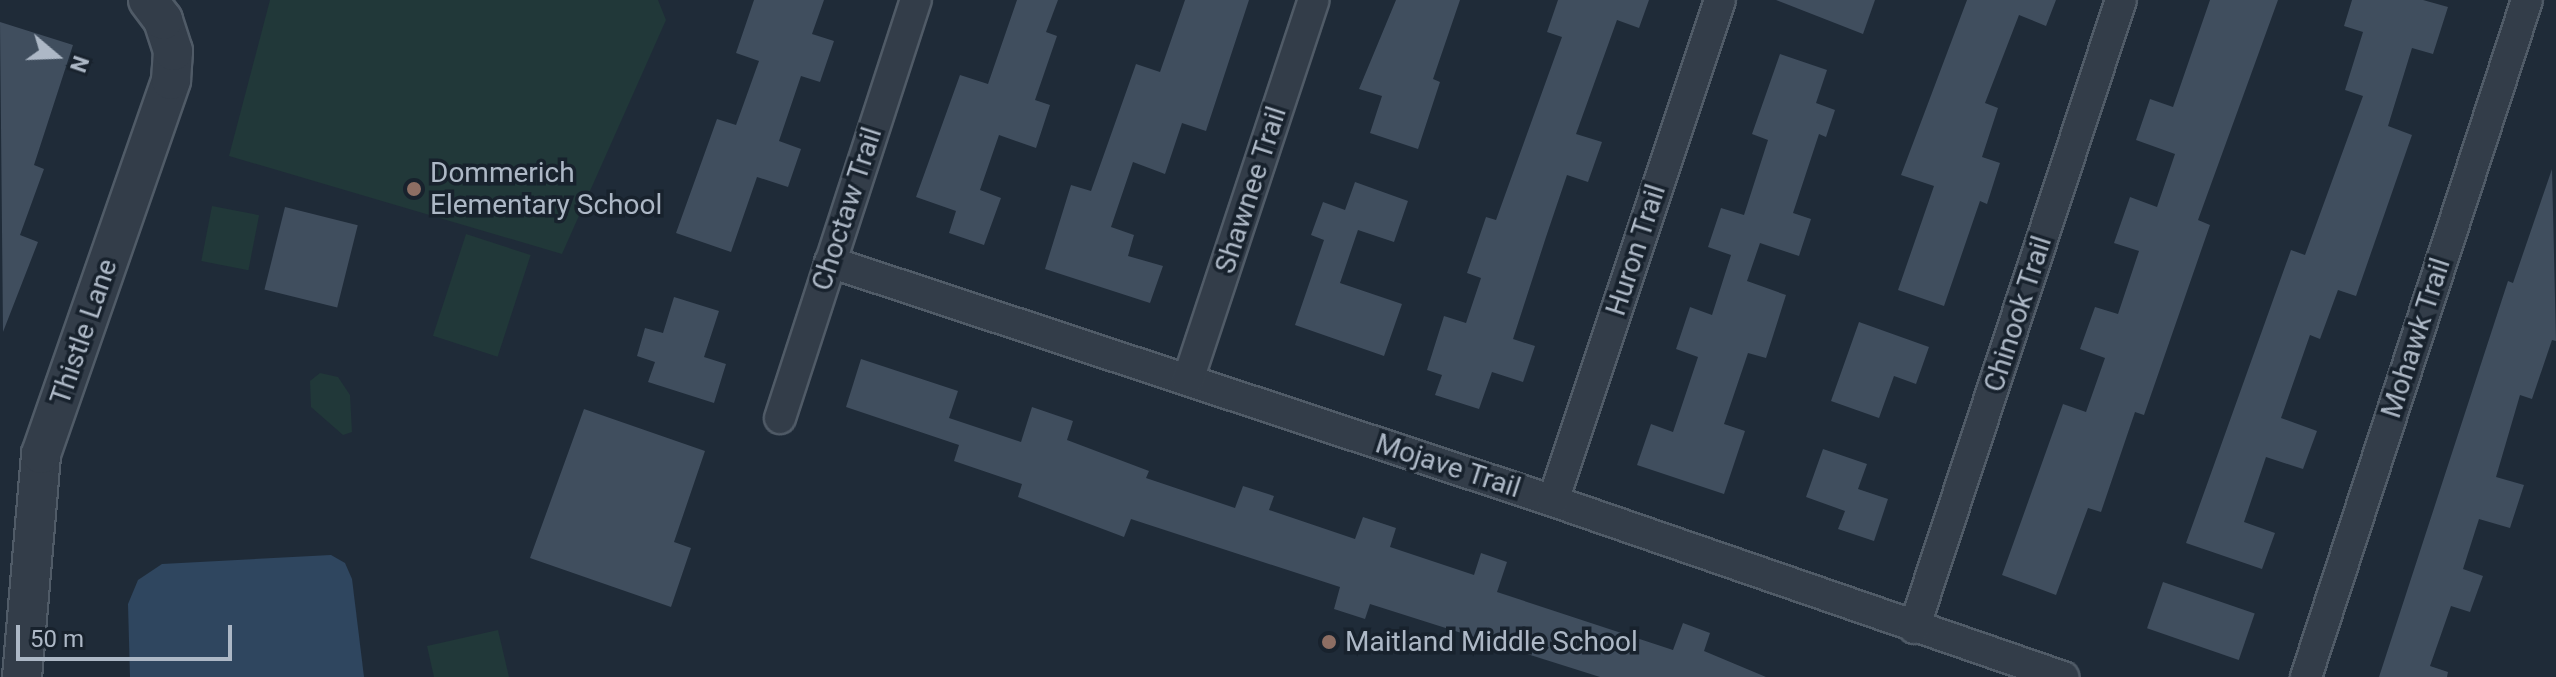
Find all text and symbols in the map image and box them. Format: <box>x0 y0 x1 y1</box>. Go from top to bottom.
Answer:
north arrow <box>16 16 96 96</box>
text: N <box>65 53 94 75</box>
street label: Shawnee Trail <box>1208 102 1294 278</box>
street label: Choctaw Trail <box>805 123 889 295</box>
place label: Dommerich Elementary School <box>430 156 662 222</box>
marker: Dommerich Elementary School <box>405 180 423 198</box>
street label: Huron Trail <box>1599 180 1673 320</box>
street label: Chinook Trail <box>1977 232 2059 396</box>
street label: Mohawk Trail <box>2374 254 2458 422</box>
street label: Thistle Lane <box>43 255 125 409</box>
street label: Mojave Trail <box>1371 427 1525 505</box>
scale bar <box>20 609 236 659</box>
text: 50 m <box>30 625 84 653</box>
place label: Maitland Middle School <box>1345 625 1638 659</box>
marker: Maitland Middle School <box>1320 633 1338 651</box>

